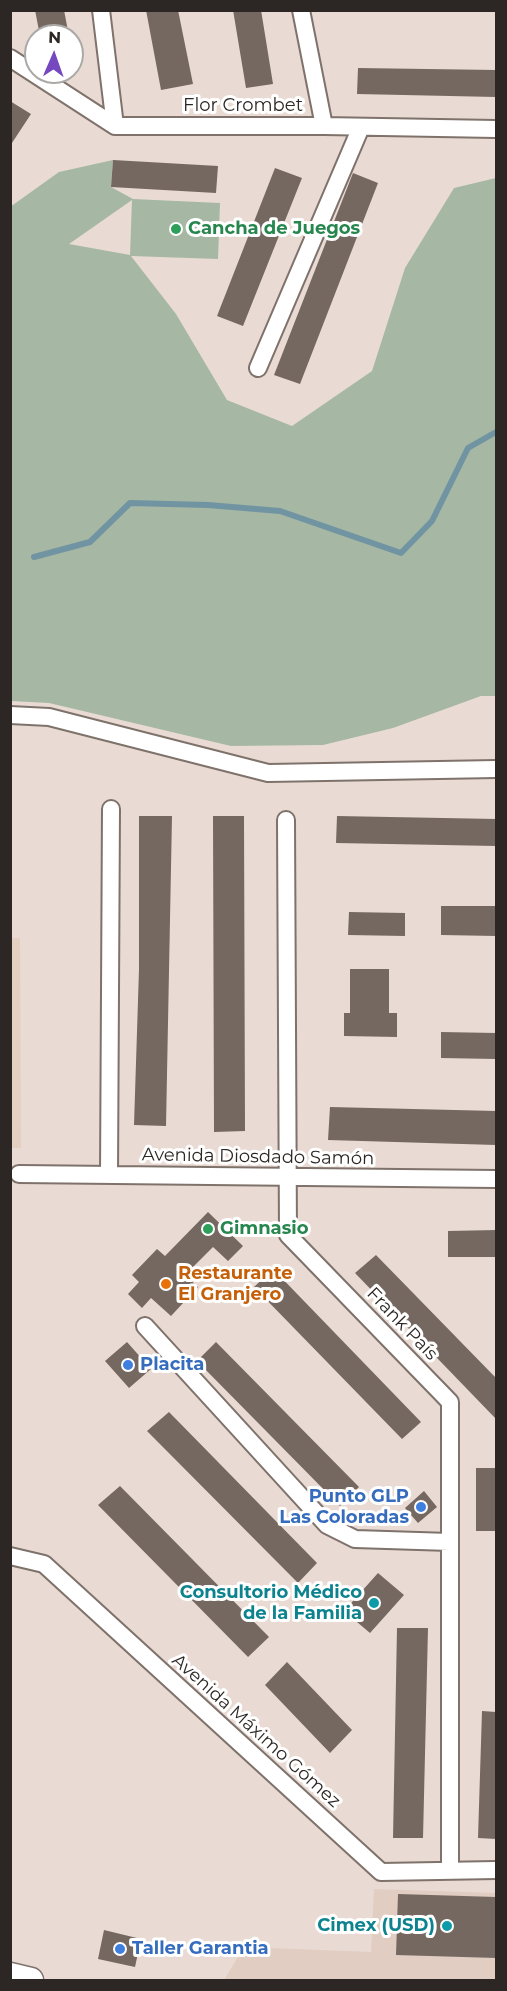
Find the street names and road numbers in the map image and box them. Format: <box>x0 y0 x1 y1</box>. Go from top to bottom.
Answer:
street label: Flor Crombet <box>183 95 303 117</box>
street label: Avenida Diosdado Samón <box>142 1144 374 1170</box>
street label: Frank País <box>362 1283 442 1365</box>
street label: Avenida Máximo Gómez <box>167 1650 345 1812</box>

